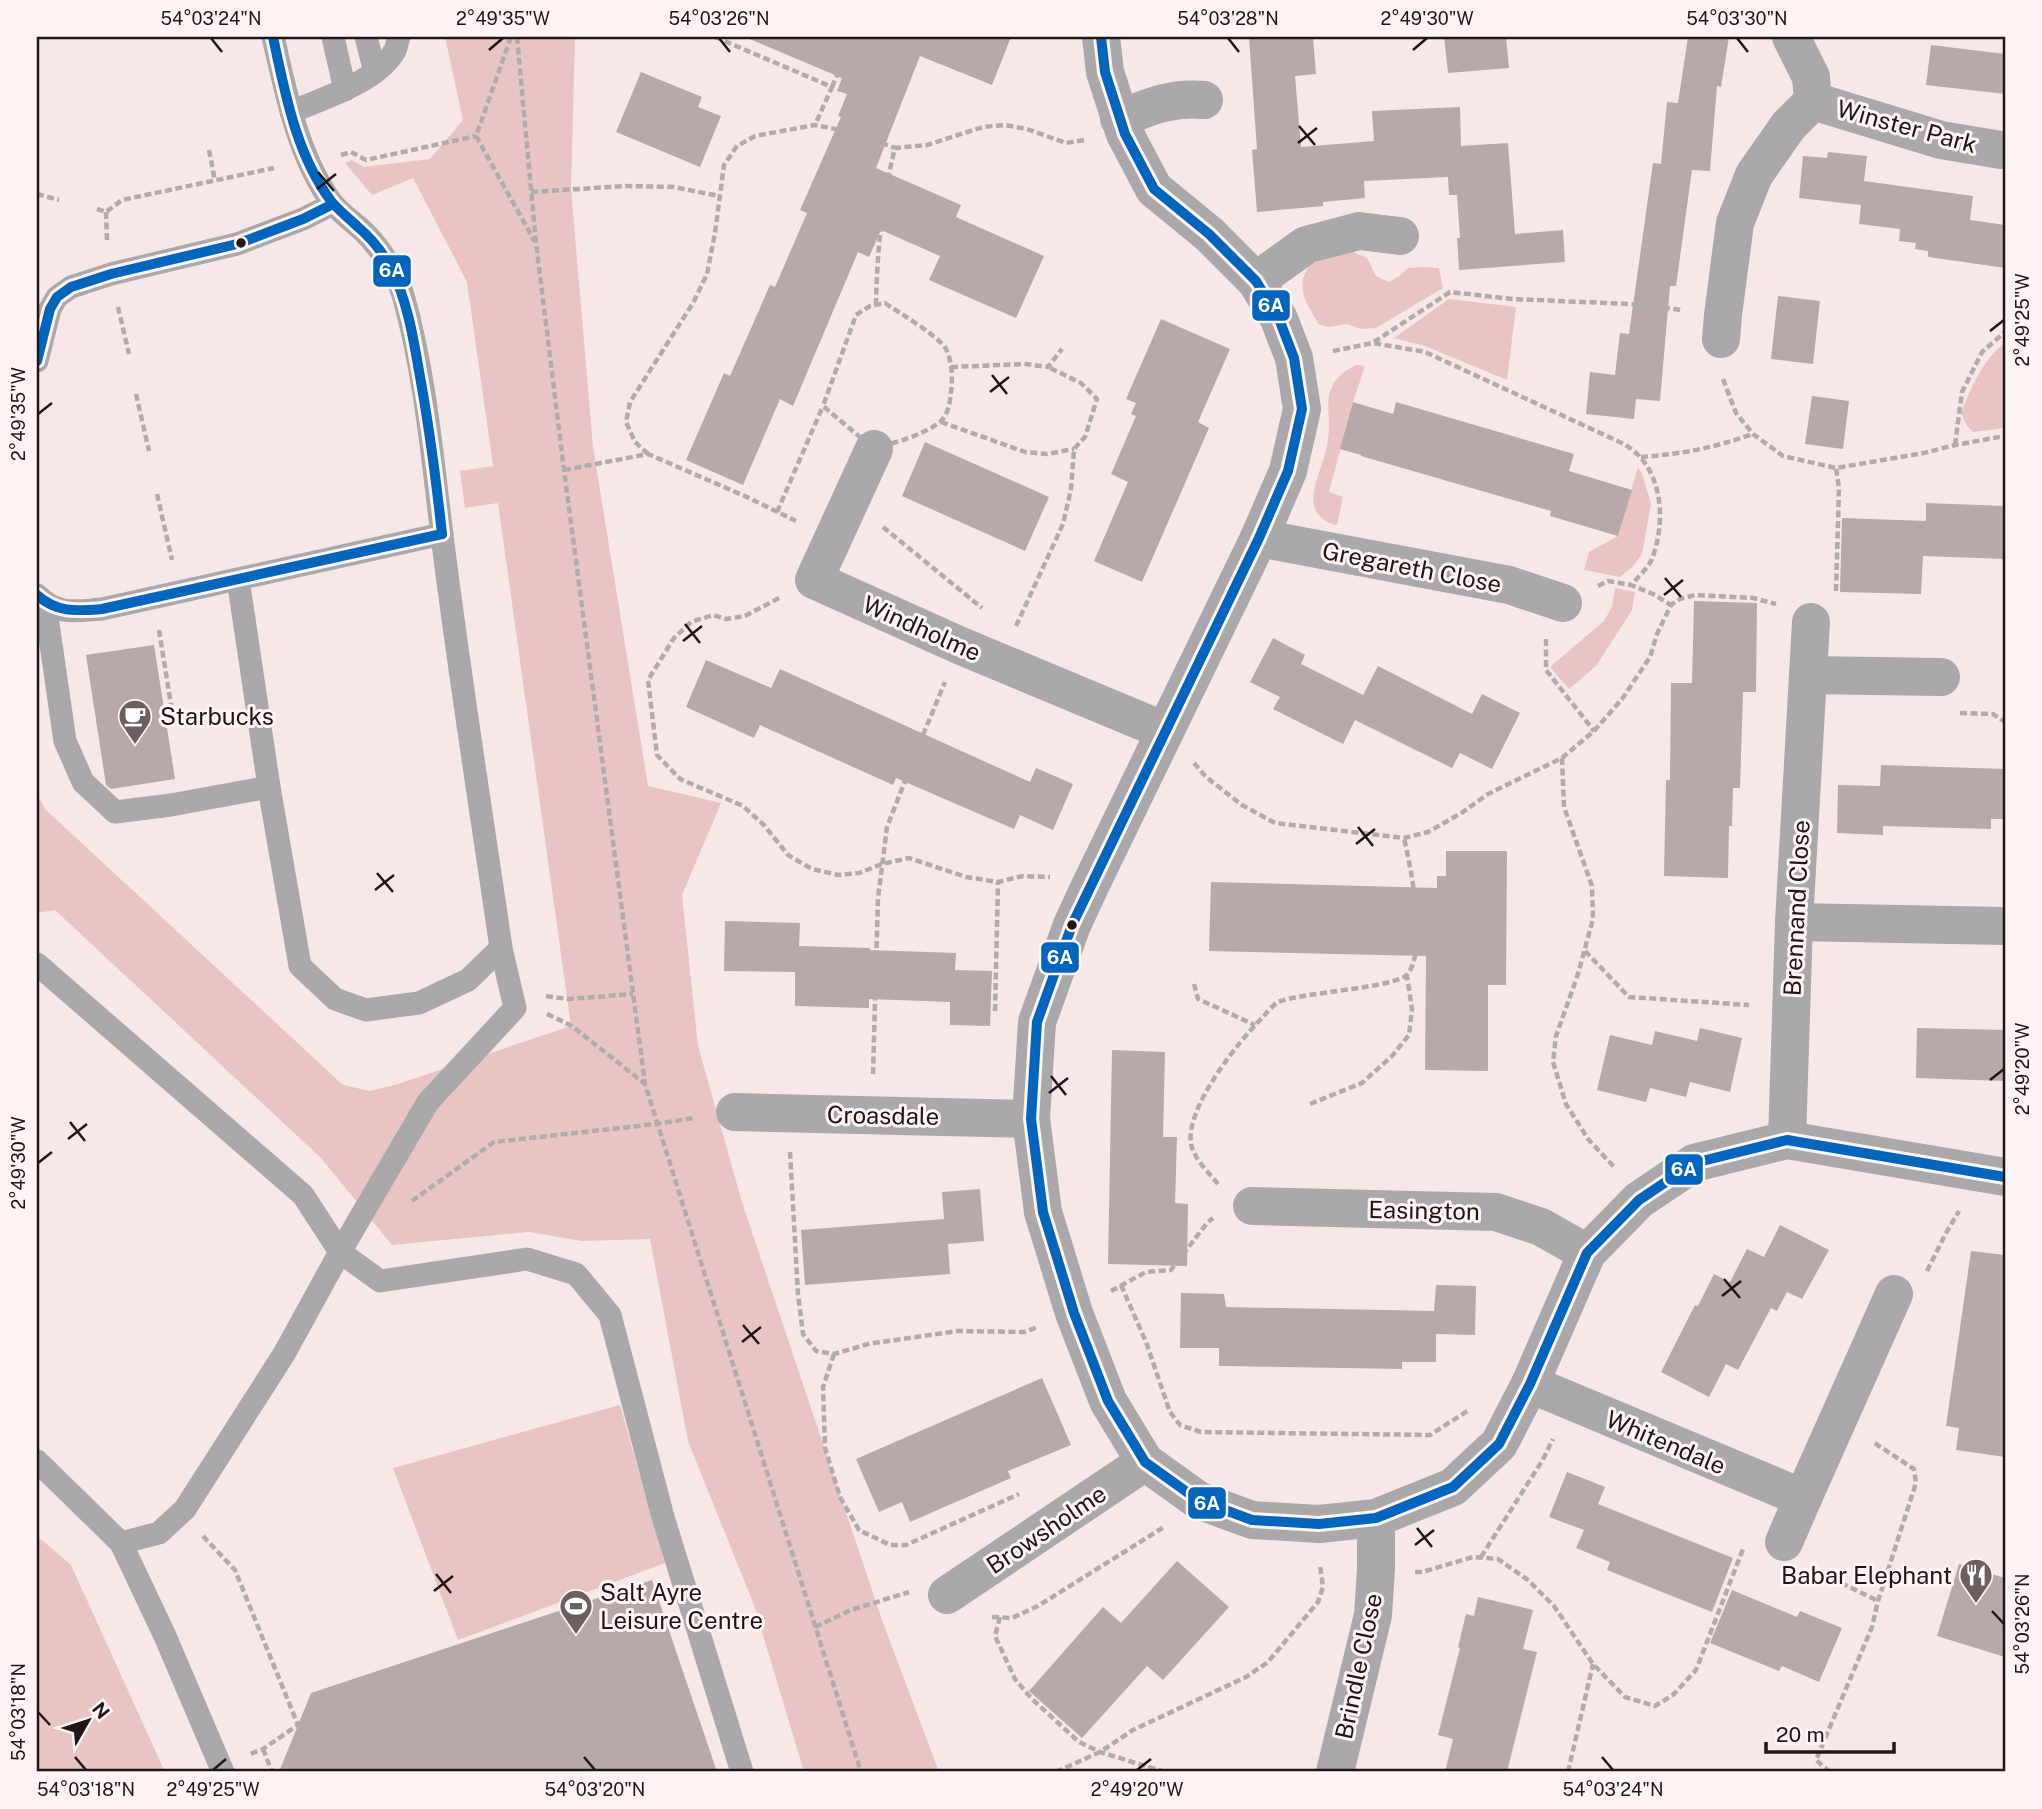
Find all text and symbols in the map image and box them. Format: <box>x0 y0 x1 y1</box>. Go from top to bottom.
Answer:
text: 54°03'24"N <box>160 8 262 29</box>
text: 2°49'35"W <box>456 8 550 29</box>
text: 54°03'26"N <box>668 8 770 29</box>
text: 54°03'28"N <box>1177 8 1279 29</box>
text: 2°49'30"W <box>1380 8 1474 29</box>
text: 54°03'30"N <box>1686 8 1788 29</box>
street label: Winster Park <box>1834 94 1980 158</box>
unlabelled marker <box>234 236 248 250</box>
line badge: 6A <box>372 254 412 288</box>
text: 6A <box>379 259 405 281</box>
text: 2°49'25"W <box>2012 273 2033 367</box>
line badge: 6A <box>1251 289 1291 322</box>
text: 6A <box>1258 294 1284 316</box>
text: 2°49'35"W <box>8 367 29 461</box>
street label: Gregareth Close <box>1320 536 1504 598</box>
street label: Windholme <box>859 590 985 666</box>
cafe icon: Starbucks <box>116 697 154 746</box>
place label: Starbucks <box>160 702 274 730</box>
street label: Brennand Close <box>1777 819 1815 997</box>
unlabelled marker <box>1065 918 1079 932</box>
line badge: 6A <box>1040 941 1080 974</box>
text: 6A <box>1047 946 1073 968</box>
text: 2°49'20"W <box>2012 1023 2033 1115</box>
street label: Croasdale <box>827 1100 939 1130</box>
text: 2°49'30"W <box>8 1116 29 1210</box>
line badge: 6A <box>1664 1153 1704 1186</box>
text: 6A <box>1671 1158 1697 1180</box>
street label: Easington <box>1368 1195 1480 1225</box>
street label: Whitendale <box>1602 1404 1730 1480</box>
street label: Browsholme <box>981 1479 1111 1579</box>
line badge: 6A <box>1187 1486 1227 1520</box>
text: 6A <box>1194 1492 1220 1514</box>
restaurant icon: Babar Elephant <box>1957 1556 1995 1605</box>
place label: Babar Elephant <box>1781 1561 1952 1589</box>
text: 54°03'26"N <box>2012 1573 2033 1675</box>
place label: Salt Ayre Leisure Centre <box>600 1578 763 1634</box>
sports icon: Salt Ayre Leisure Centre <box>557 1587 595 1636</box>
street label: Brindle Close <box>1329 1591 1387 1741</box>
text: 54°03'18"N <box>8 1663 29 1761</box>
north arrow <box>52 1686 122 1756</box>
text: N <box>88 1698 114 1723</box>
scale bar <box>1766 1711 1893 1755</box>
text: 20 m <box>1776 1722 1825 1747</box>
text: 54°03'18"N <box>37 1779 135 1800</box>
text: 2°49'25"W <box>166 1779 260 1800</box>
text: 54°03'20"N <box>545 1779 645 1800</box>
text: 2°49'20"W <box>1091 1779 1183 1800</box>
text: 54°03'24"N <box>1562 1779 1664 1800</box>

